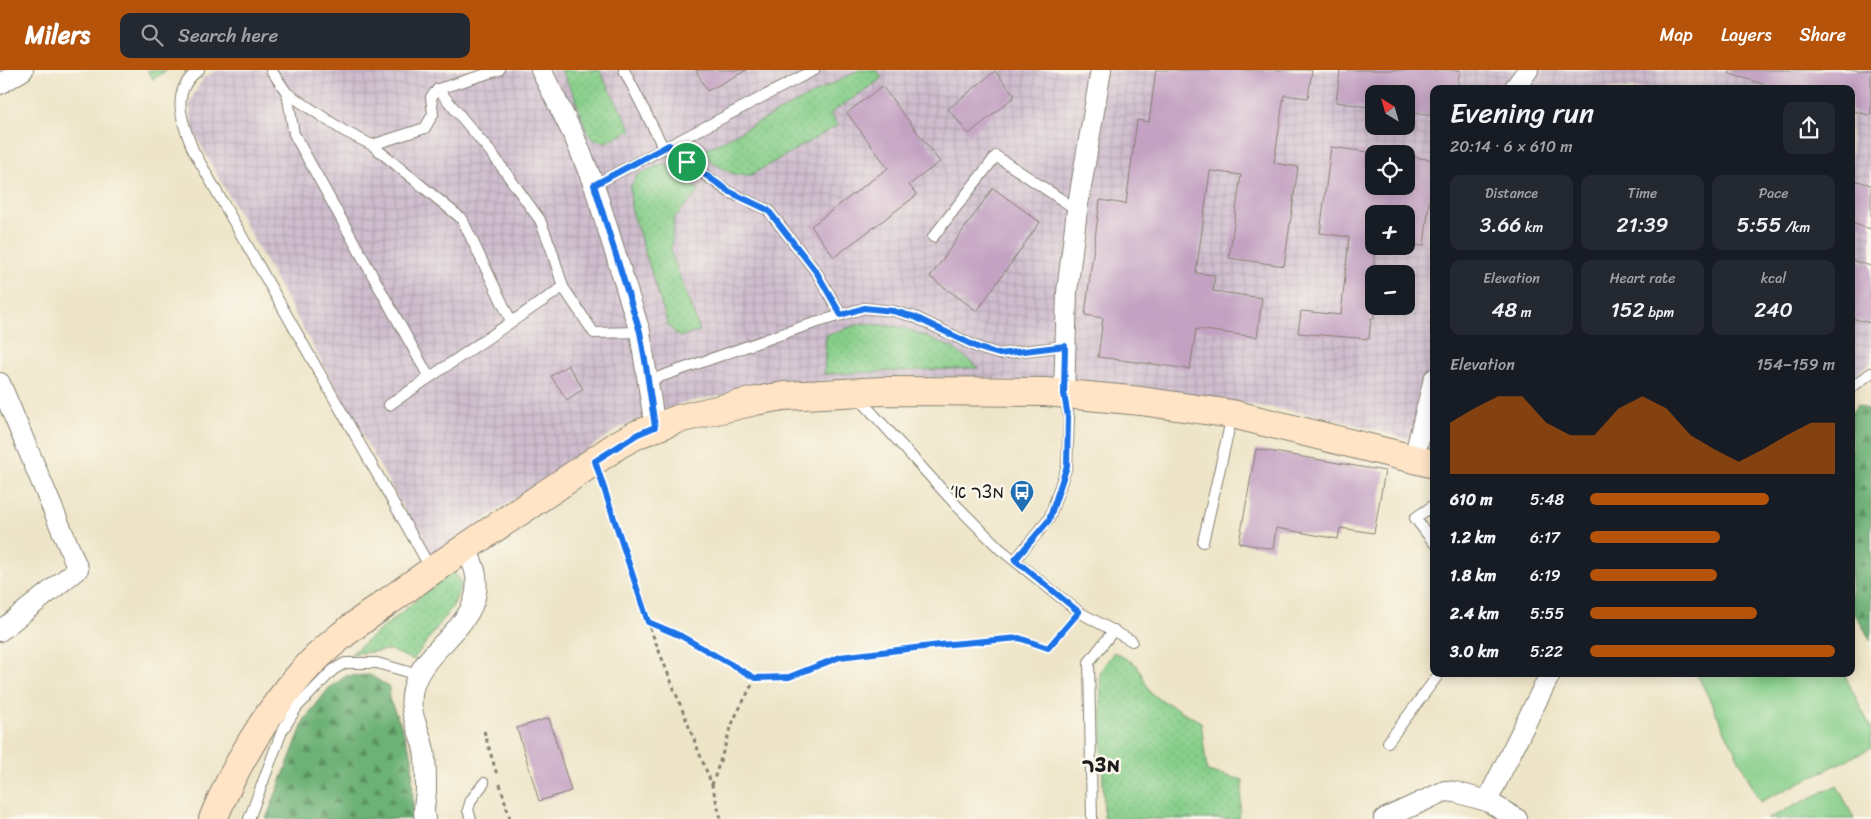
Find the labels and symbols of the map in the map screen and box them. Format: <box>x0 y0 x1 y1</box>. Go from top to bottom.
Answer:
north arrow <box>1365 85 1415 135</box>
pin <box>666 141 708 183</box>
place label: מצר א׳ <box>950 476 1004 508</box>
bus stop icon: מצר א׳ <box>1009 479 1035 513</box>
district label: מצר <box>1082 748 1120 783</box>

